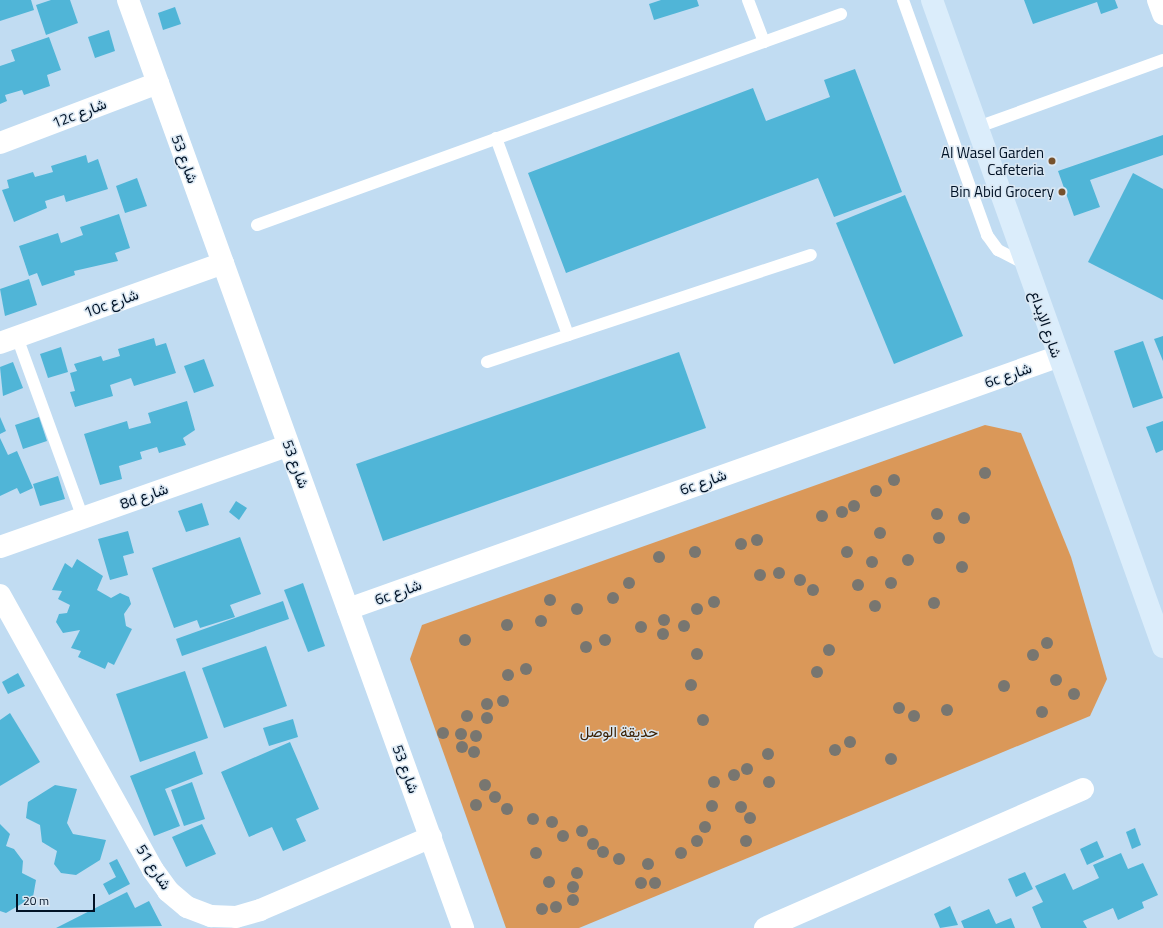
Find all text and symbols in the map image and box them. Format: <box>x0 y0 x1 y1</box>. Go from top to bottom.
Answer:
street label: 12c شارع <box>49 94 109 132</box>
street label: شارع 53 <box>168 132 202 186</box>
place label: Al Wasel Garden Cafeteria <box>941 143 1044 178</box>
marker: Al Wasel Garden Cafeteria <box>1047 156 1057 166</box>
place label: Bin Abid Grocery <box>950 183 1054 201</box>
marker: Bin Abid Grocery <box>1057 187 1067 197</box>
street label: 10c شارع <box>81 285 141 321</box>
street label: شارع الإبداع <box>1026 288 1066 360</box>
street label: 6c شارع <box>982 359 1034 391</box>
street label: شارع 53 <box>279 437 313 491</box>
street label: 6c شارع <box>677 465 729 499</box>
street label: 8d شارع <box>118 479 170 513</box>
street label: 6c شارع <box>372 575 424 609</box>
park label: حديقة الوصل <box>580 723 658 741</box>
street label: شارع 53 <box>389 742 423 796</box>
street label: شارع 51 <box>133 841 175 893</box>
scale bar <box>18 886 97 912</box>
text: 20 m <box>23 891 49 910</box>

